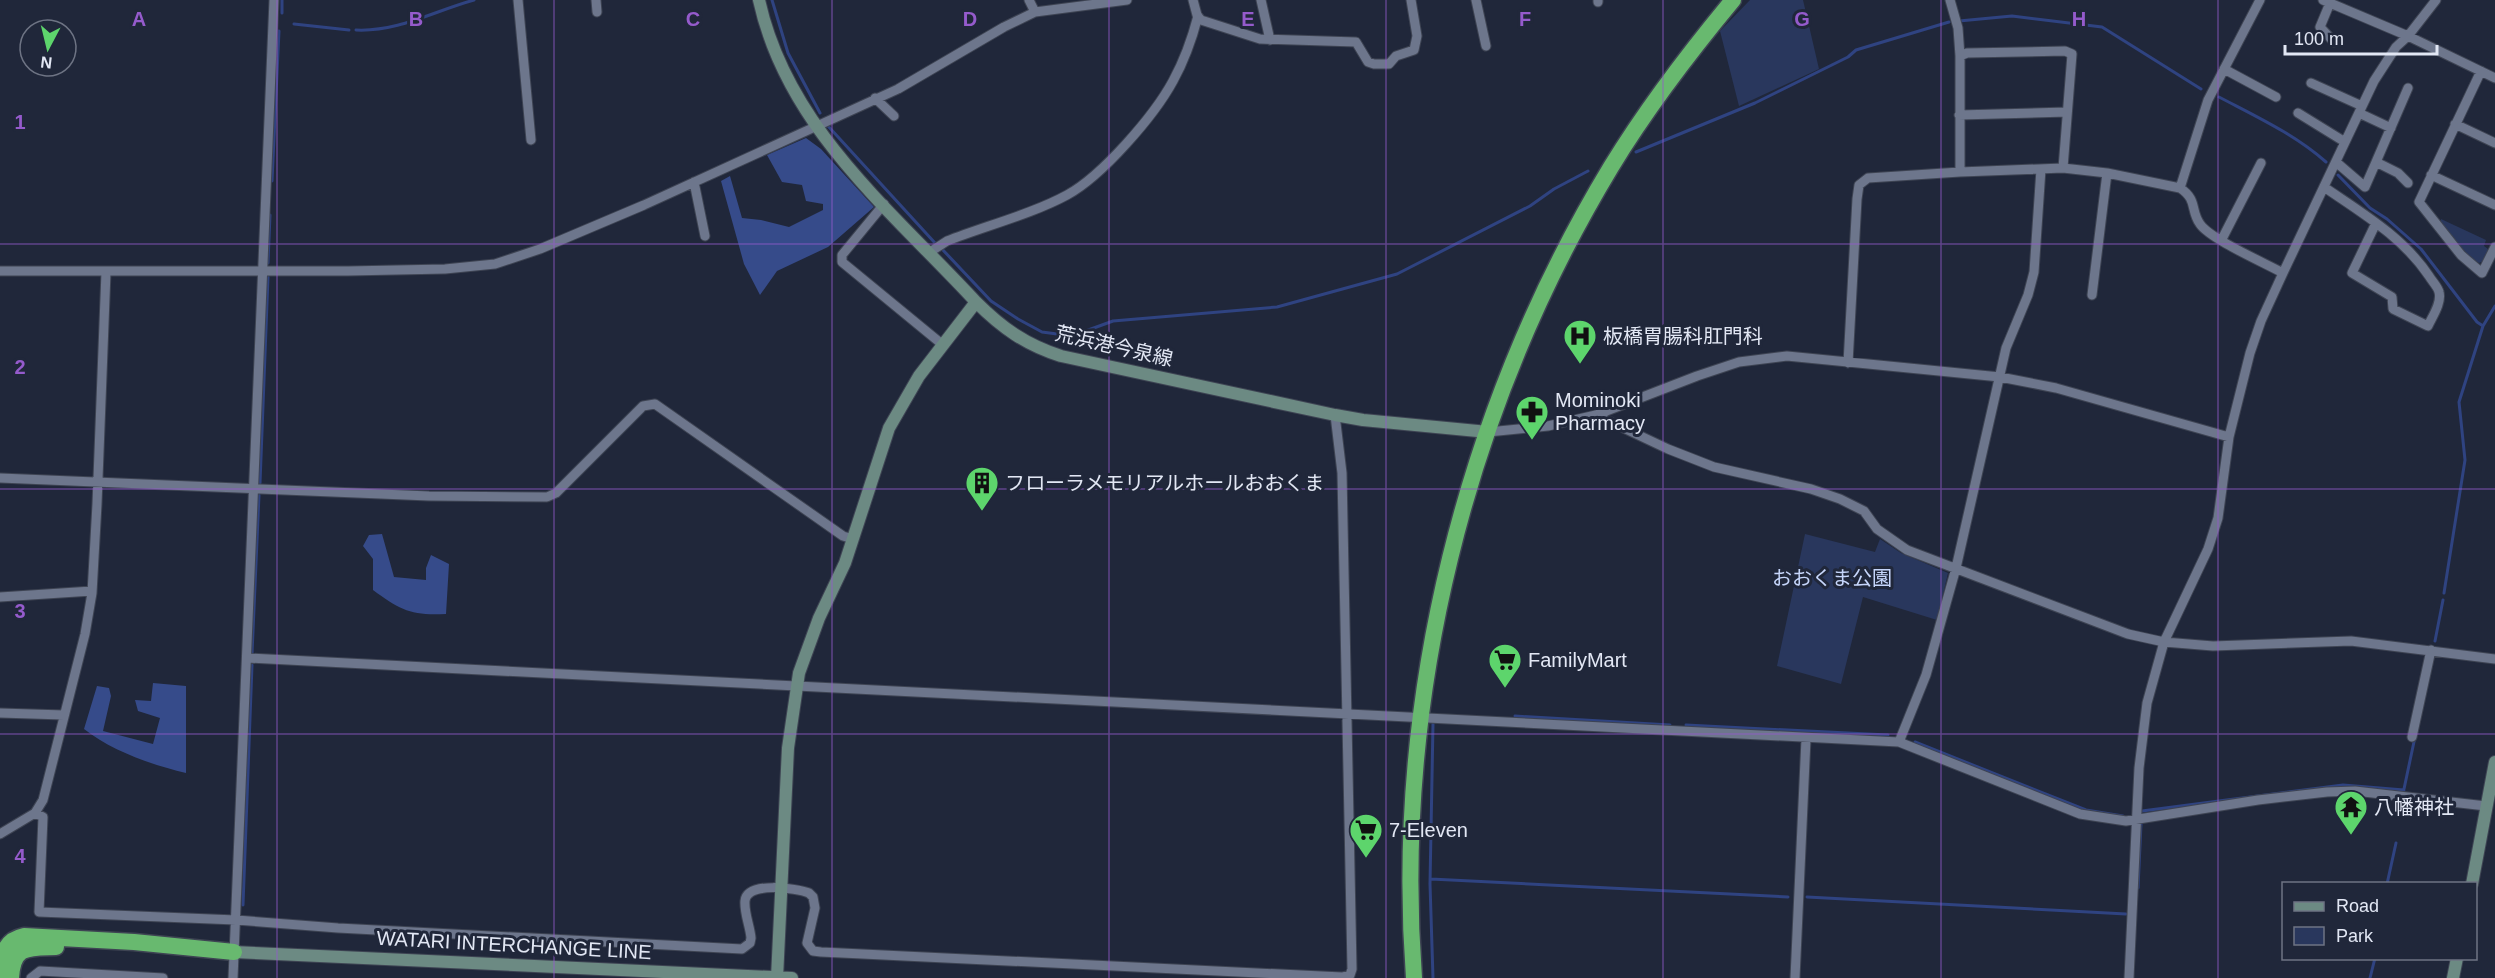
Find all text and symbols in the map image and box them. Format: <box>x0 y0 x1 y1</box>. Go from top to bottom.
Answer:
text: A <box>132 8 146 30</box>
text: B <box>409 8 423 30</box>
text: C <box>686 8 700 30</box>
text: D <box>963 8 977 30</box>
text: E <box>1241 8 1255 30</box>
text: F <box>1519 8 1531 30</box>
text: G <box>1794 8 1810 30</box>
text: H <box>2072 8 2086 30</box>
north arrow <box>18 18 78 78</box>
scale bar <box>2285 18 2436 56</box>
text: 100 m <box>2294 29 2344 49</box>
text: N <box>39 53 53 72</box>
text: 1 <box>14 111 26 133</box>
hospital icon: 板橋胃腸科肛門科 <box>1562 318 1598 365</box>
street label: 荒浜港今泉線 <box>1053 322 1175 370</box>
place label: 板橋胃腸科肛門科 <box>1603 325 1763 347</box>
text: 2 <box>14 356 26 378</box>
place label: Mominoki Pharmacy <box>1555 389 1645 434</box>
pharmacy icon: Mominoki Pharmacy <box>1514 394 1550 441</box>
building icon: フローラメモリアルホールおおくま <box>964 465 1000 512</box>
place label: フローラメモリアルホールおおくま <box>1005 472 1324 494</box>
park label: おおくま公園 <box>1772 567 1892 589</box>
text: 3 <box>14 600 26 622</box>
supermarket icon: FamilyMart <box>1487 642 1523 689</box>
place label: FamilyMart <box>1528 649 1627 671</box>
temple icon: 八幡神社 <box>2333 789 2369 836</box>
place label: 八幡神社 <box>2374 796 2454 818</box>
supermarket icon: 7-Eleven <box>1348 812 1384 859</box>
place label: 7-Eleven <box>1389 819 1468 841</box>
text: 4 <box>14 845 26 867</box>
legend <box>2282 882 2477 960</box>
text: Road <box>2336 896 2379 916</box>
text: Park <box>2336 926 2374 946</box>
street label: WATARI INTERCHANGE LINE <box>376 927 652 963</box>

